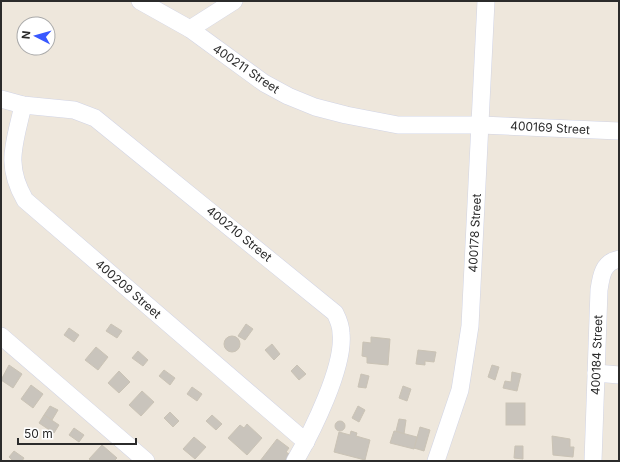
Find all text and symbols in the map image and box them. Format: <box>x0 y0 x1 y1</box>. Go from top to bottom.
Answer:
north arrow <box>16 16 56 56</box>
text: N <box>19 30 33 40</box>
street label: 400211 Street <box>210 41 283 96</box>
street label: 400169 Street <box>510 118 590 137</box>
street label: 400178 Street <box>465 193 484 273</box>
street label: 400210 Street <box>204 203 275 265</box>
street label: 400209 Street <box>92 256 164 321</box>
street label: 400184 Street <box>588 315 605 395</box>
scale bar <box>18 420 136 446</box>
text: 50 m <box>24 426 53 441</box>

